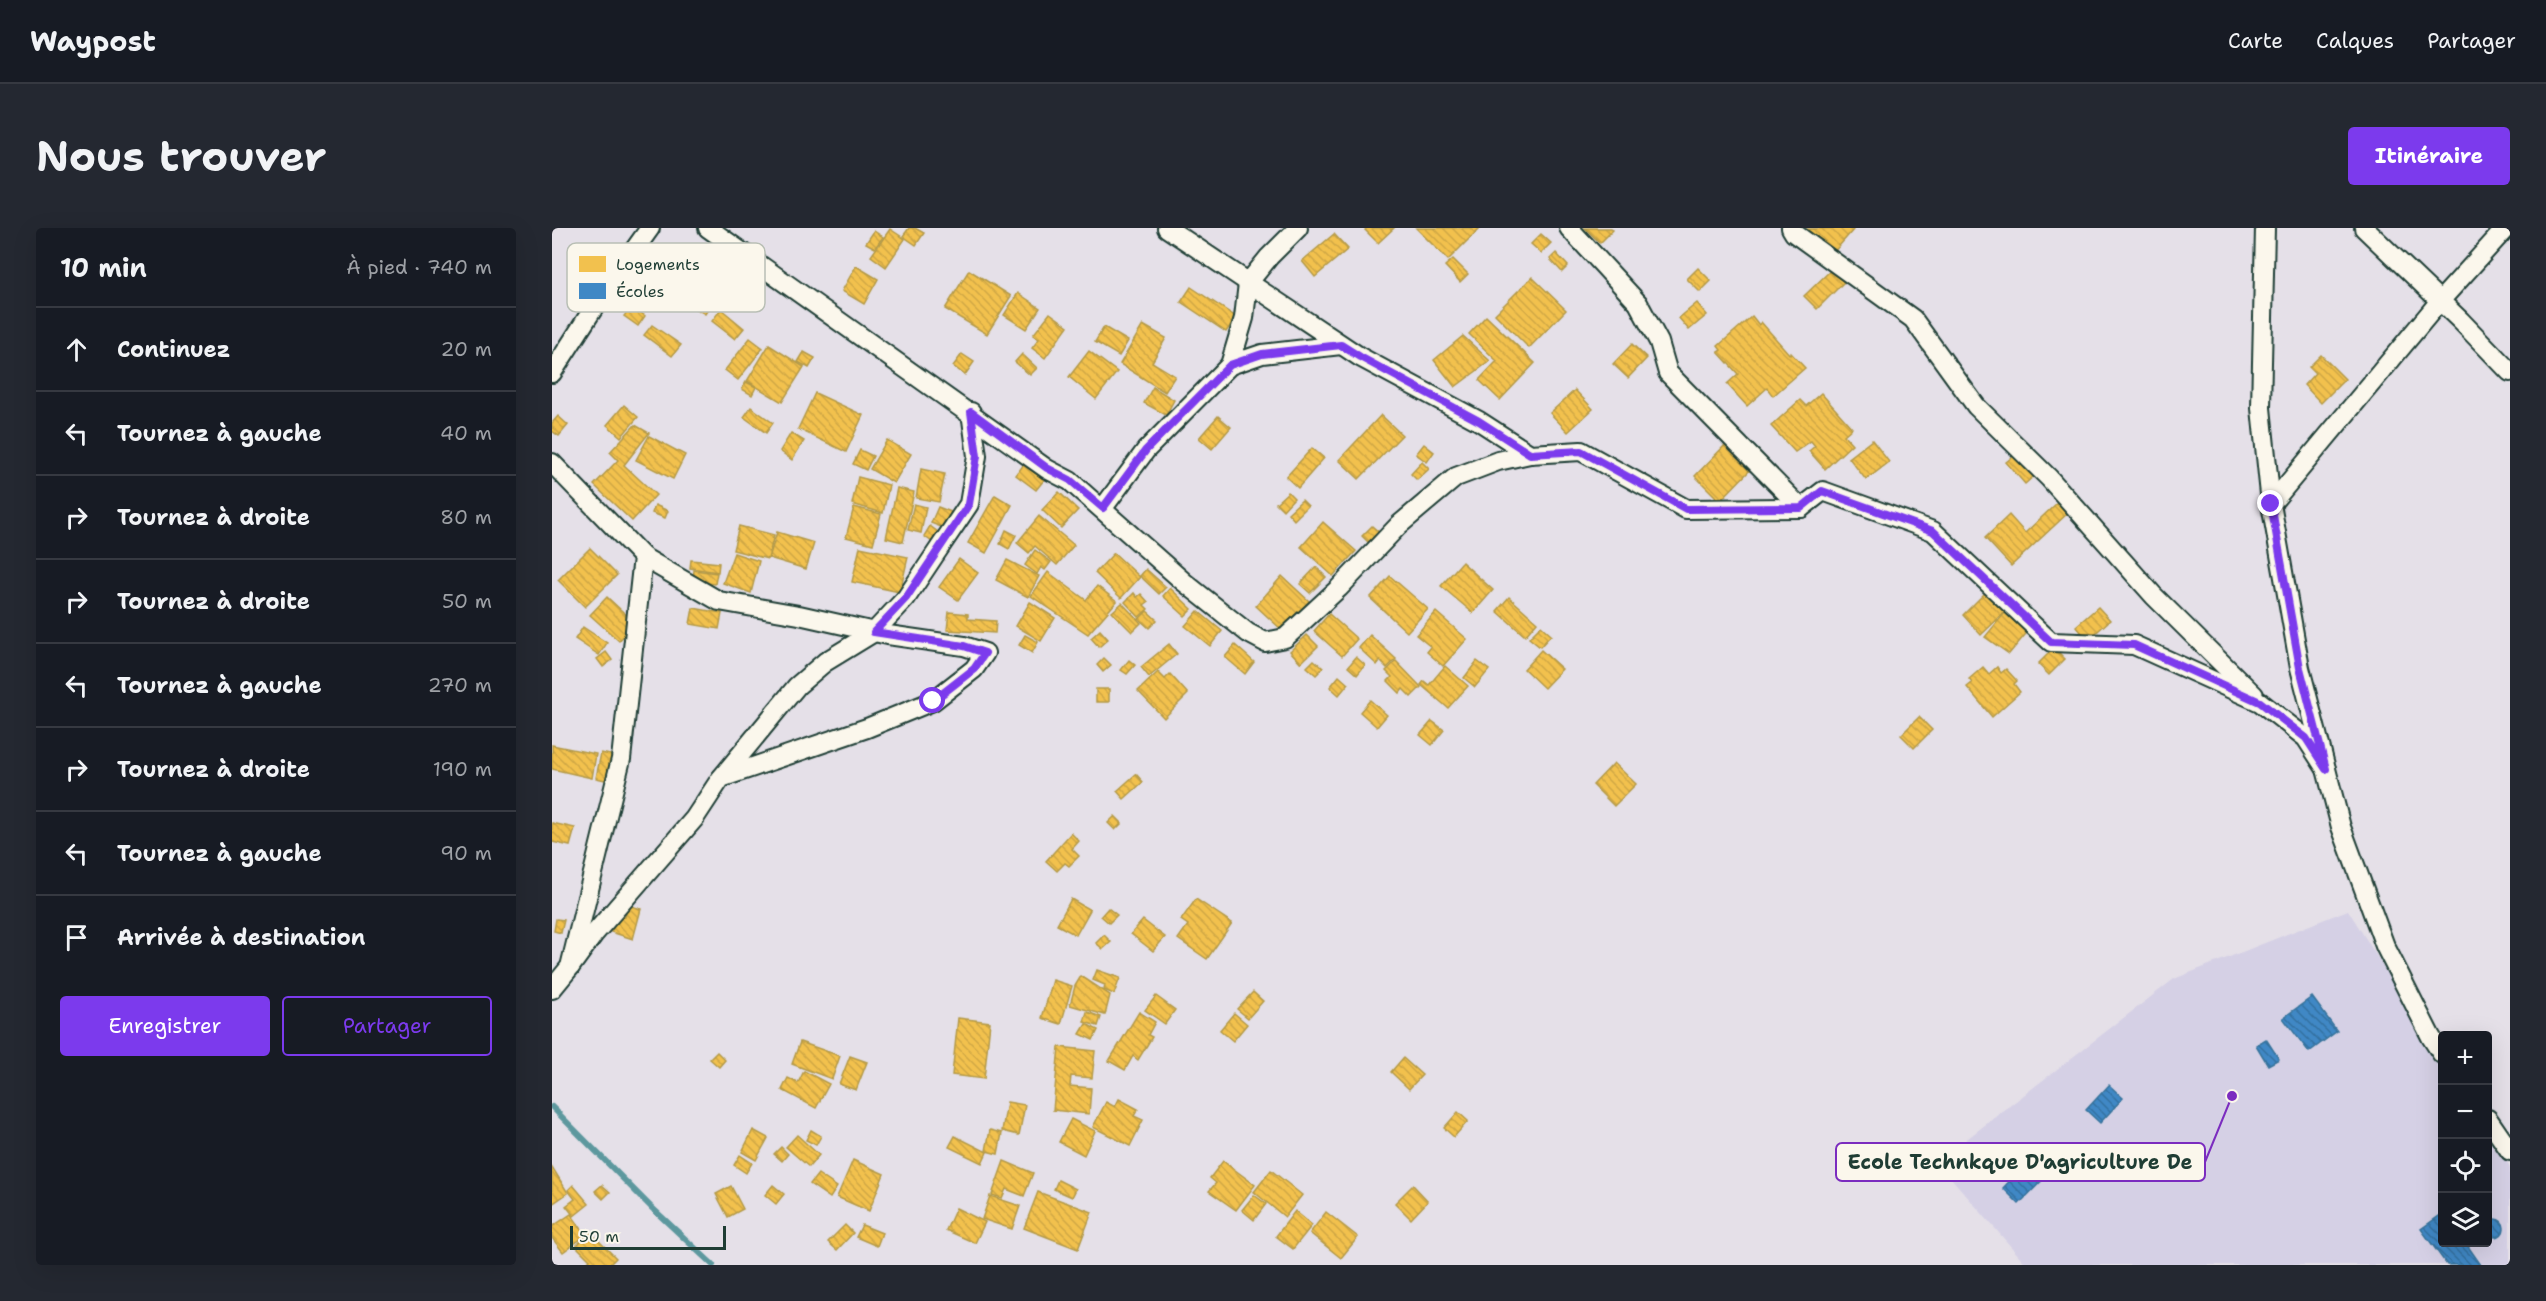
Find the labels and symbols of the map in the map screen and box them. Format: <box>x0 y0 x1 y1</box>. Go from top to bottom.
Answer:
legend <box>567 243 765 312</box>
text: Logements <box>616 254 700 275</box>
text: Écoles <box>616 281 664 302</box>
route end <box>2257 490 2283 516</box>
route start <box>919 687 945 713</box>
callout: Ecole Technkque D'agriculture De <box>1836 1143 2205 1181</box>
text: Ecole Technkque D'agriculture De <box>1847 1149 2193 1175</box>
scale bar <box>570 1223 726 1250</box>

